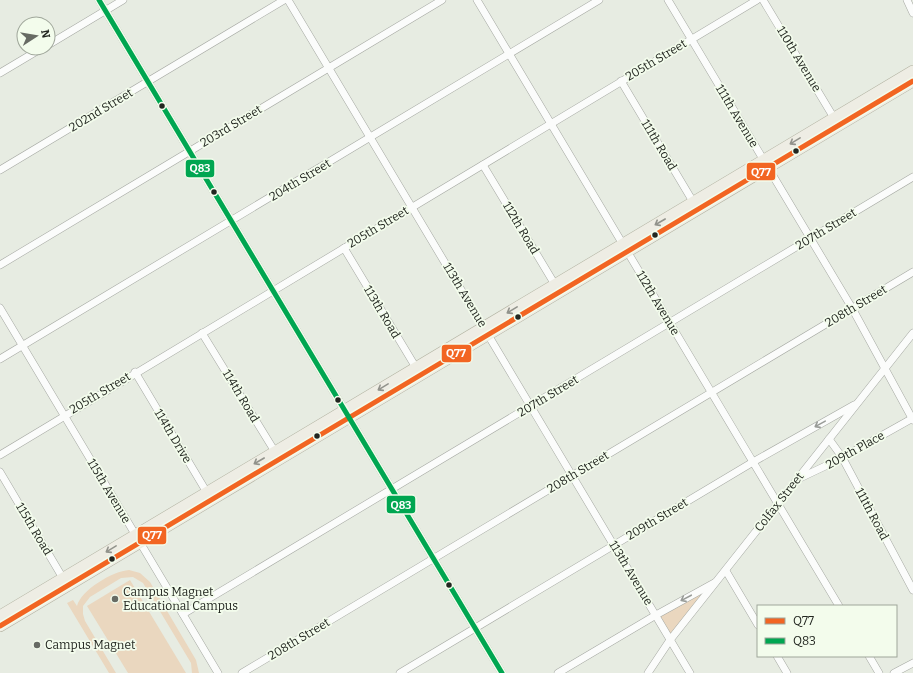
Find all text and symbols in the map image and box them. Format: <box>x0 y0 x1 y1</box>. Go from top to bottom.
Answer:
north arrow <box>16 16 56 56</box>
street label: 110th Avenue <box>774 24 824 94</box>
text: N <box>38 29 53 40</box>
street label: 205th Street <box>623 36 690 84</box>
street label: 111th Avenue <box>713 82 761 150</box>
street label: 202nd Street <box>67 85 136 134</box>
unlabelled marker <box>157 101 167 111</box>
street label: 203rd Street <box>198 102 265 150</box>
street label: 111th Road <box>638 117 680 173</box>
one-way arrow <box>789 137 801 145</box>
unlabelled marker <box>791 146 801 156</box>
street label: 204th Street <box>267 156 334 204</box>
line badge: Q83 <box>185 159 215 178</box>
text: Q83 <box>190 162 210 175</box>
line badge: Q77 <box>746 162 776 181</box>
text: Q77 <box>751 166 771 179</box>
unlabelled marker <box>209 187 219 197</box>
street label: 112th Road <box>500 199 542 257</box>
street label: 205th Street <box>345 203 412 251</box>
street label: 207th Street <box>793 205 859 253</box>
one-way arrow <box>654 218 666 226</box>
unlabelled marker <box>650 230 660 240</box>
street label: 113th Avenue <box>440 260 490 330</box>
street label: 112th Avenue <box>633 268 683 338</box>
street label: 208th Street <box>823 282 890 330</box>
street label: 113th Road <box>361 283 403 341</box>
one-way arrow <box>506 307 518 315</box>
unlabelled marker <box>513 312 523 322</box>
line badge: Q77 <box>441 344 472 363</box>
text: Q77 <box>446 347 466 360</box>
street label: 114th Road <box>220 367 262 425</box>
street label: 205th Street <box>67 369 134 417</box>
street label: 207th Street <box>515 372 581 420</box>
one-way arrow <box>378 383 389 391</box>
unlabelled marker <box>333 395 343 405</box>
street label: 114th Drive <box>151 406 195 466</box>
one-way arrow <box>814 421 826 428</box>
street label: 209th Place <box>823 428 887 472</box>
unlabelled marker <box>312 431 322 441</box>
street label: 208th Street <box>545 448 612 496</box>
street label: 115th Avenue <box>84 456 134 526</box>
one-way arrow <box>253 457 265 465</box>
street label: Colfax Street <box>752 469 807 534</box>
street label: 111th Road <box>852 486 892 542</box>
line badge: Q83 <box>386 495 416 514</box>
street label: 209th Street <box>624 495 691 543</box>
text: Q83 <box>391 499 411 512</box>
street label: 115th Road <box>13 500 55 558</box>
line badge: Q77 <box>137 526 167 545</box>
text: Q77 <box>142 529 162 542</box>
street label: 113th Avenue <box>606 538 656 608</box>
one-way arrow <box>105 545 117 553</box>
unlabelled marker <box>107 554 117 564</box>
unlabelled marker <box>444 580 454 590</box>
place label: Campus Magnet Educational Campus <box>123 585 238 613</box>
marker: Campus Magnet Educational Campus <box>110 594 120 604</box>
one-way arrow <box>680 595 692 603</box>
legend <box>757 605 897 657</box>
text: Q77 <box>793 614 814 628</box>
street label: 208th Street <box>266 615 333 663</box>
text: Q83 <box>793 634 816 648</box>
place label: Campus Magnet <box>45 638 136 652</box>
marker: Campus Magnet <box>32 640 42 650</box>

